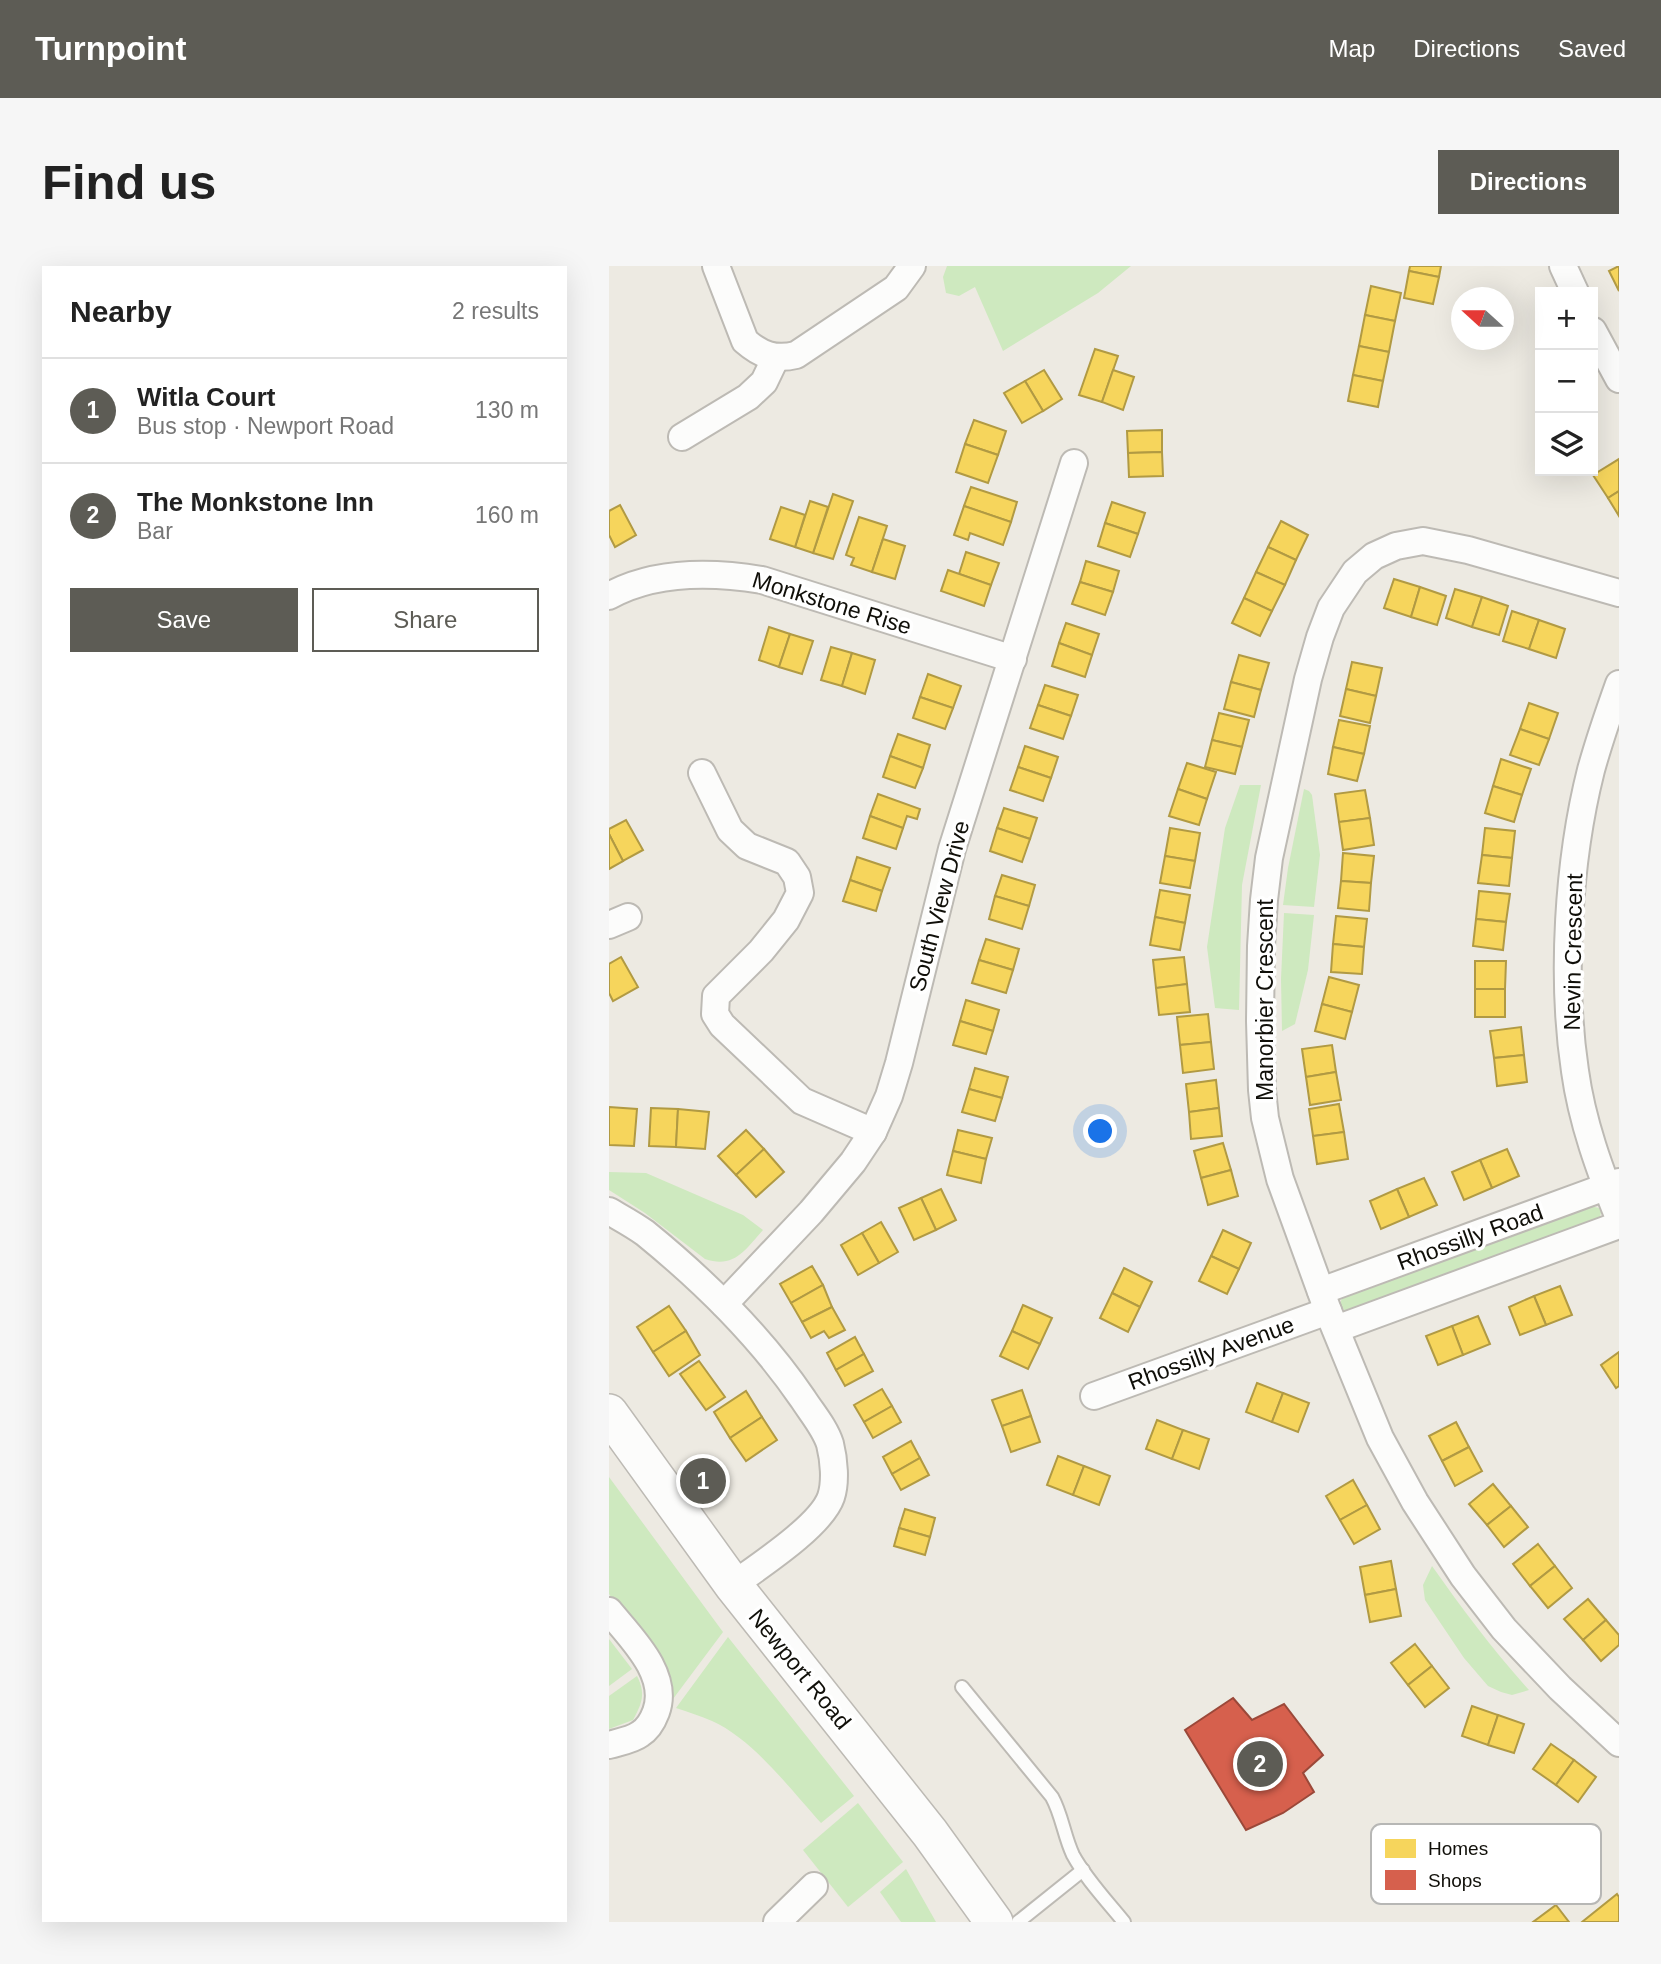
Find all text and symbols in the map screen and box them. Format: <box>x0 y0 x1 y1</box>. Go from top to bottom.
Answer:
text: Turnpoint <box>35 30 187 67</box>
text: Map <box>1329 35 1375 62</box>
text: Directions <box>1413 35 1520 62</box>
text: Saved <box>1558 35 1626 62</box>
button: Directions <box>1438 150 1619 214</box>
text: Find us <box>42 155 216 209</box>
north arrow <box>1451 287 1514 350</box>
map controls <box>1535 287 1598 476</box>
button: + <box>1535 287 1598 350</box>
text: Nearby <box>70 295 172 328</box>
text: 2 results <box>452 298 539 324</box>
button: − <box>1535 350 1598 413</box>
text: Witla Court <box>137 382 275 412</box>
text: 1 <box>87 397 99 423</box>
text: 130 m <box>475 397 539 423</box>
text: Bus stop · Newport Road <box>137 413 394 439</box>
button: layers <box>1535 413 1598 476</box>
text: The Monkstone Inn <box>137 487 374 517</box>
text: 2 <box>87 502 99 528</box>
text: 160 m <box>475 502 539 528</box>
text: Bar <box>137 518 173 544</box>
street label: Monkstone Rise <box>749 566 915 640</box>
button: Save <box>70 588 298 652</box>
button: Share <box>312 588 539 652</box>
street label: South View Drive <box>904 818 974 994</box>
street label: Nevin Crescent <box>1559 873 1587 1031</box>
street label: Manorbier Crescent <box>1252 898 1278 1101</box>
your location <box>1083 1114 1117 1148</box>
street label: Rhossilly Road <box>1393 1199 1547 1275</box>
street label: Rhossilly Avenue <box>1124 1311 1298 1395</box>
pin: 1 <box>680 1455 726 1507</box>
street label: Newport Road <box>744 1604 856 1734</box>
pin: 2 <box>1237 1738 1283 1790</box>
legend <box>1371 1824 1601 1904</box>
text: Homes <box>1428 1838 1488 1859</box>
text: Shops <box>1428 1870 1482 1891</box>

